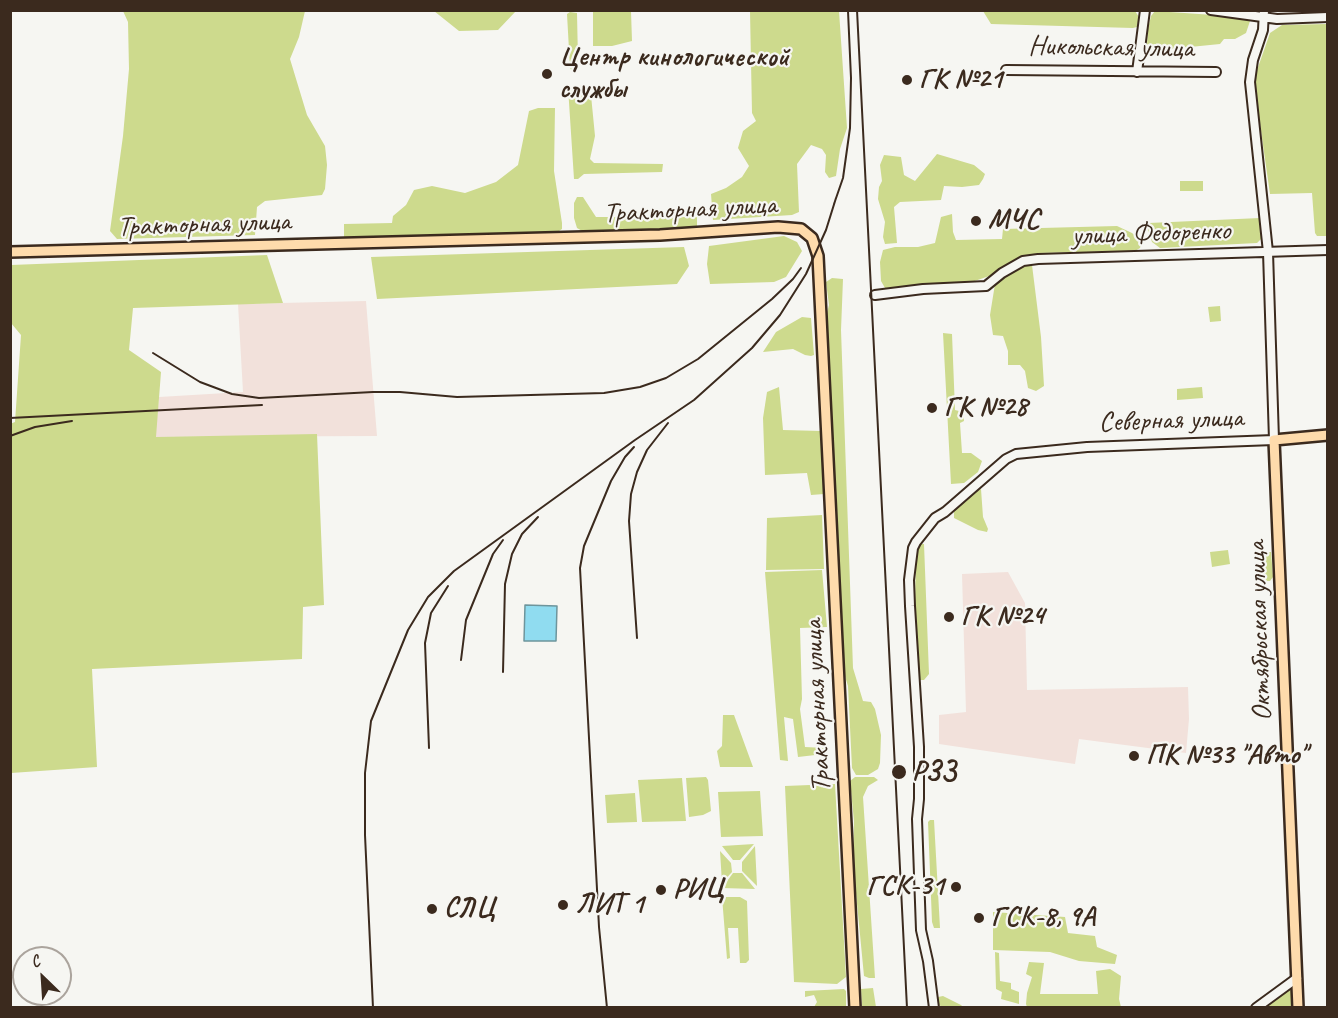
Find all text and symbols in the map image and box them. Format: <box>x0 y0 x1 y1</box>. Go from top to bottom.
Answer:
street label: Никольская улица <box>1028 30 1194 66</box>
place label: Центр кинологической службы <box>559 41 789 107</box>
place label: ГК №21 <box>919 63 1002 97</box>
marker: Центр кинологической службы <box>540 67 554 81</box>
marker: ГК №21 <box>900 73 914 87</box>
street label: Тракторная улица <box>603 189 777 231</box>
place label: МЧС <box>988 204 1040 238</box>
street label: Тракторная улица <box>117 205 291 245</box>
marker: МЧС <box>969 214 983 228</box>
street label: улица Федоренко <box>1071 214 1231 254</box>
place label: ГК №28 <box>944 391 1027 425</box>
marker: ГК №28 <box>925 401 939 415</box>
street label: Северная улица <box>1098 402 1244 440</box>
street label: Октябрьская улица <box>1240 540 1280 722</box>
place label: ГК №24 <box>961 600 1044 634</box>
marker: ГК №24 <box>942 610 956 624</box>
street label: Тракторная улица <box>797 619 839 793</box>
place label: ПК №33 "Авто" <box>1146 739 1306 773</box>
marker: ПК №33 "Авто" <box>1127 749 1141 763</box>
place label: РЗЗ <box>912 755 957 789</box>
marker: РЗЗ <box>890 763 908 781</box>
place label: ГСК-31 <box>866 870 944 904</box>
place label: РИЦ <box>673 873 724 907</box>
marker: ГСК-31 <box>949 880 963 894</box>
marker: РИЦ <box>654 883 668 897</box>
place label: ЛИТ 1 <box>575 888 644 922</box>
place label: СЛЦ <box>444 892 495 926</box>
marker: ЛИТ 1 <box>556 898 570 912</box>
place label: ГСК-8, 9А <box>991 901 1095 935</box>
marker: СЛЦ <box>425 902 439 916</box>
marker: ГСК-8, 9А <box>972 911 986 925</box>
north arrow <box>12 946 72 1006</box>
text: С <box>27 951 43 972</box>

